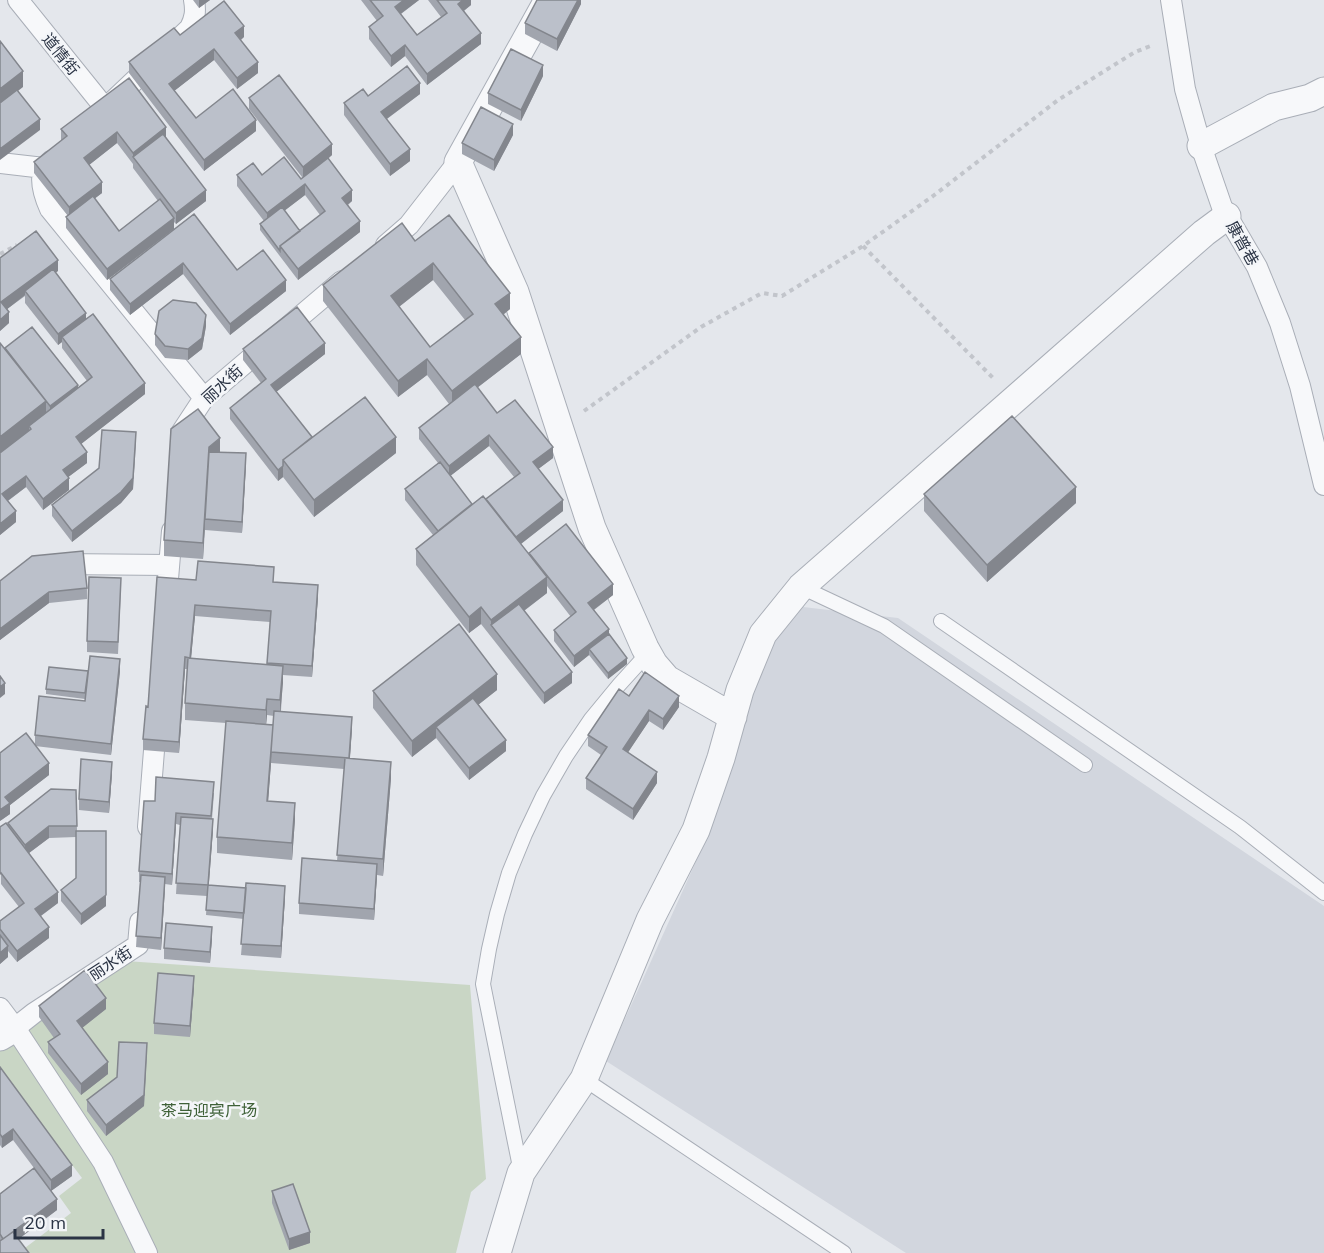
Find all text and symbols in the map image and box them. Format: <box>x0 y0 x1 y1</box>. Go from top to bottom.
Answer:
street label: 道情街 <box>38 29 84 79</box>
street label: 康普巷 <box>1223 217 1263 269</box>
street label: 丽水街 <box>197 361 247 407</box>
street label: 丽水街 <box>84 942 136 984</box>
park label: 茶马迎宾广场 <box>161 1100 257 1120</box>
scale bar <box>15 1202 104 1240</box>
text: 20 m <box>24 1211 66 1234</box>

